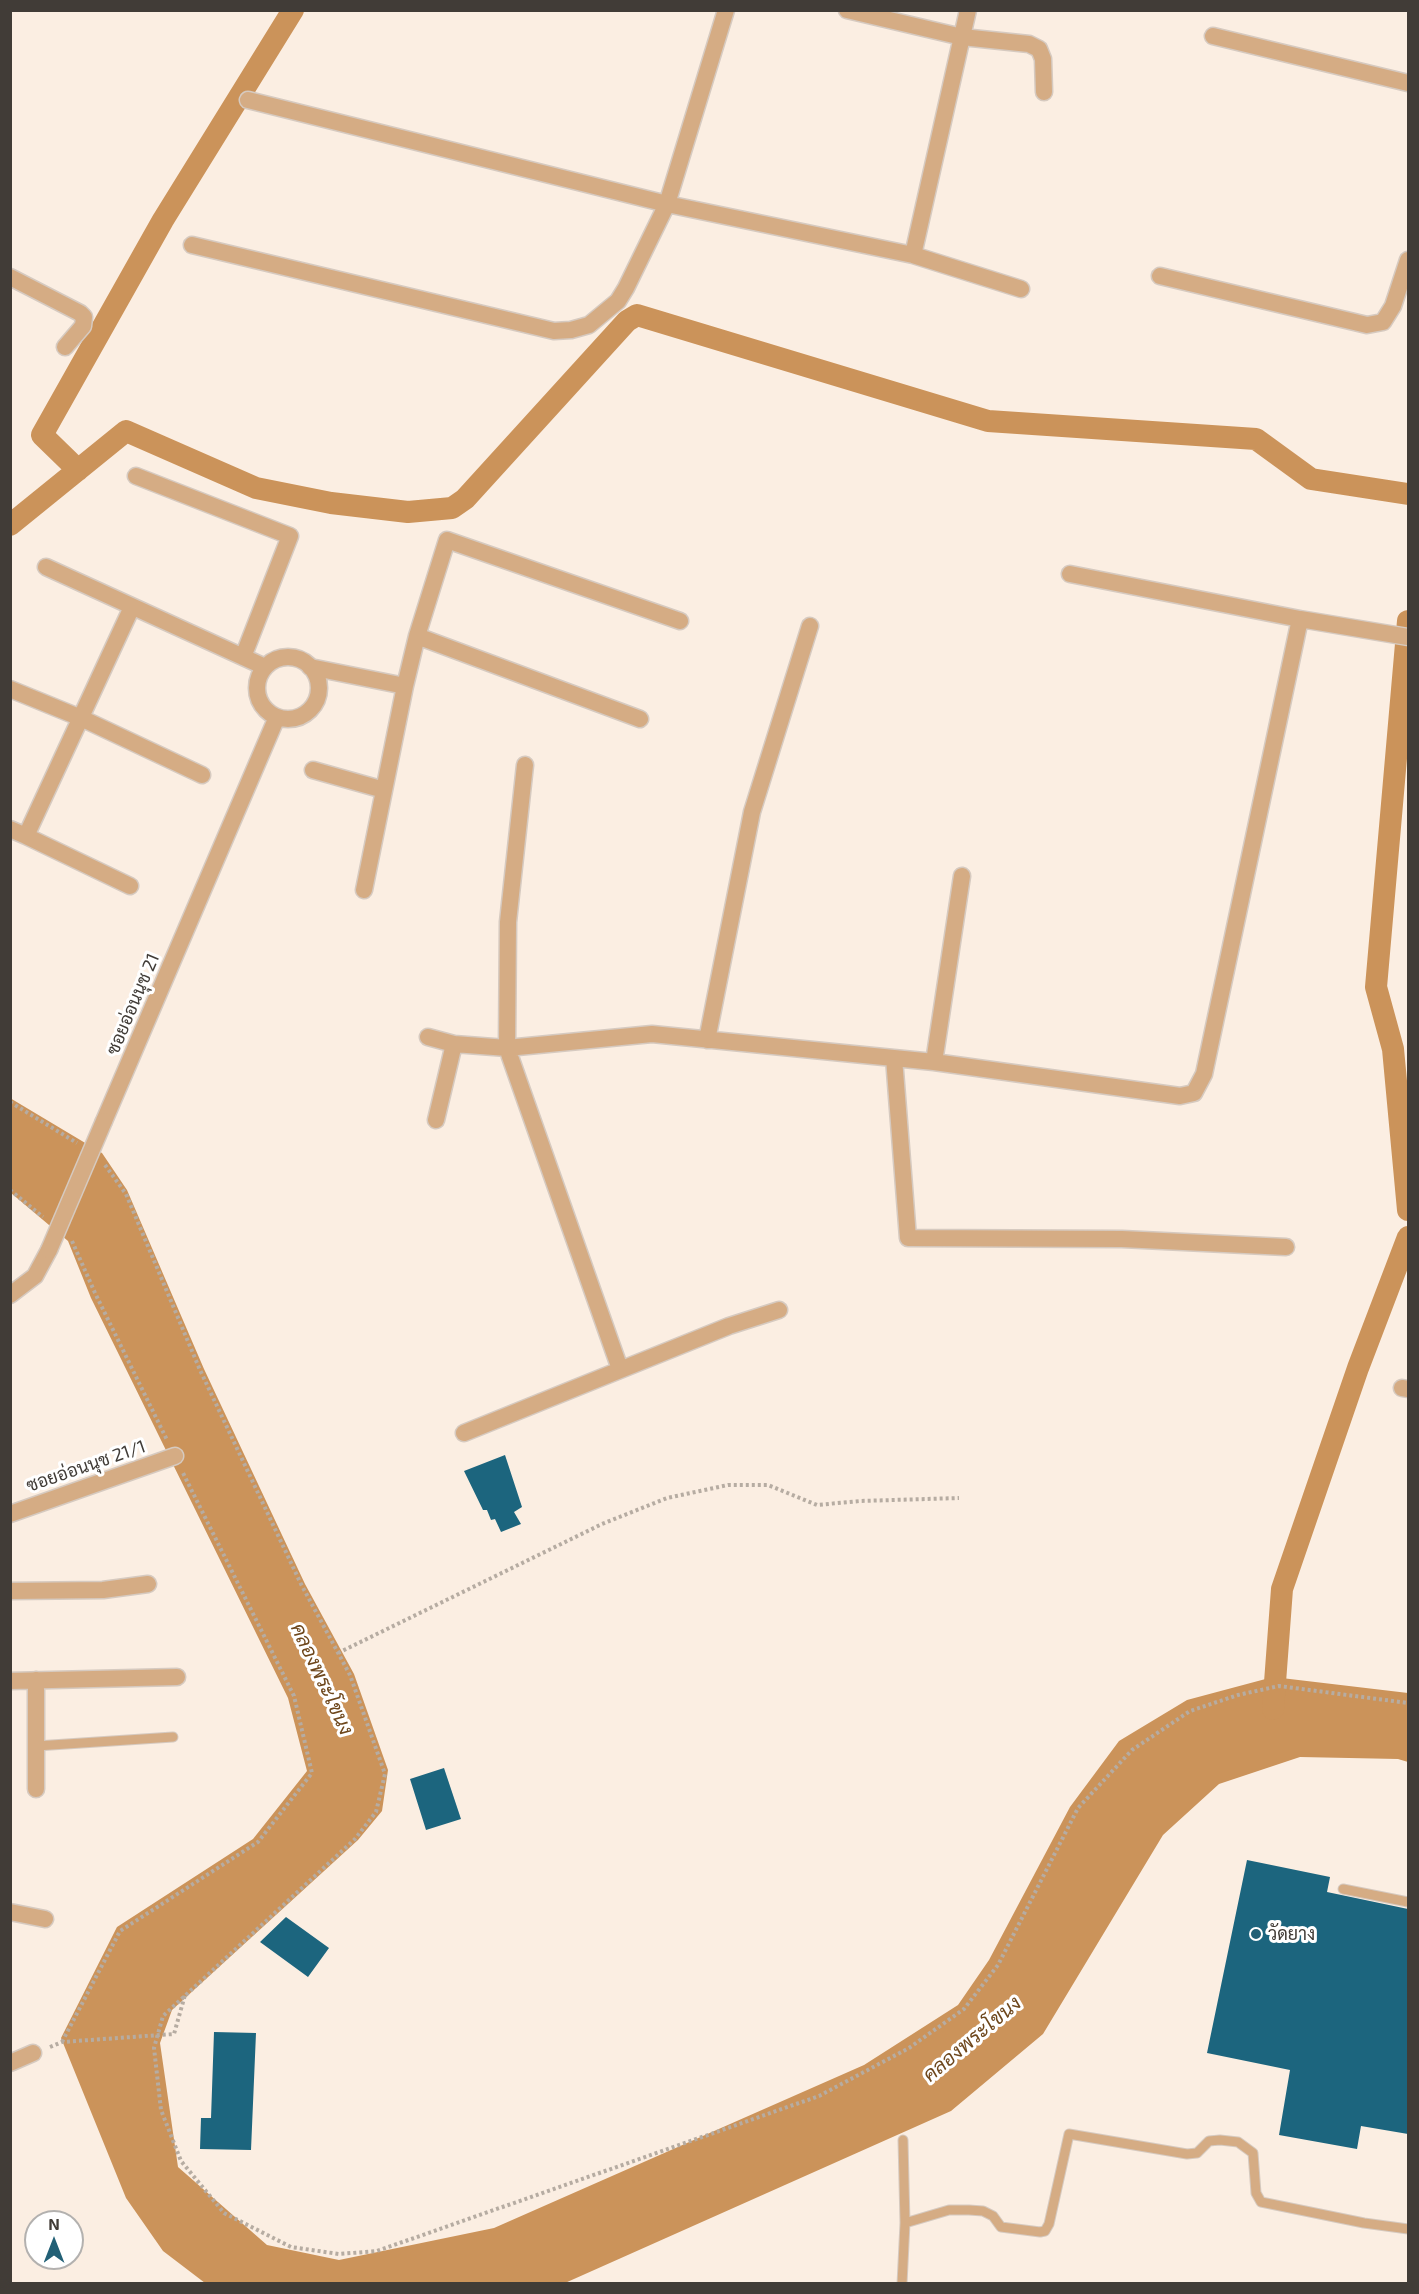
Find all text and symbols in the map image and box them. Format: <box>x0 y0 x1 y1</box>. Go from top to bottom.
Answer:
street label: ซอยอ่อนนุช 21 <box>102 950 164 1058</box>
street label: ซอยอ่อนนุช 21/1 <box>24 1435 148 1497</box>
water label: คลองพระโขนง <box>286 1619 358 1739</box>
place label: วัดยาง <box>1268 1923 1315 1945</box>
marker: วัดยาง <box>1249 1927 1263 1941</box>
water label: คลองพระโขนง <box>918 1991 1026 2087</box>
north arrow <box>24 2210 84 2270</box>
text: N <box>48 2214 60 2233</box>

